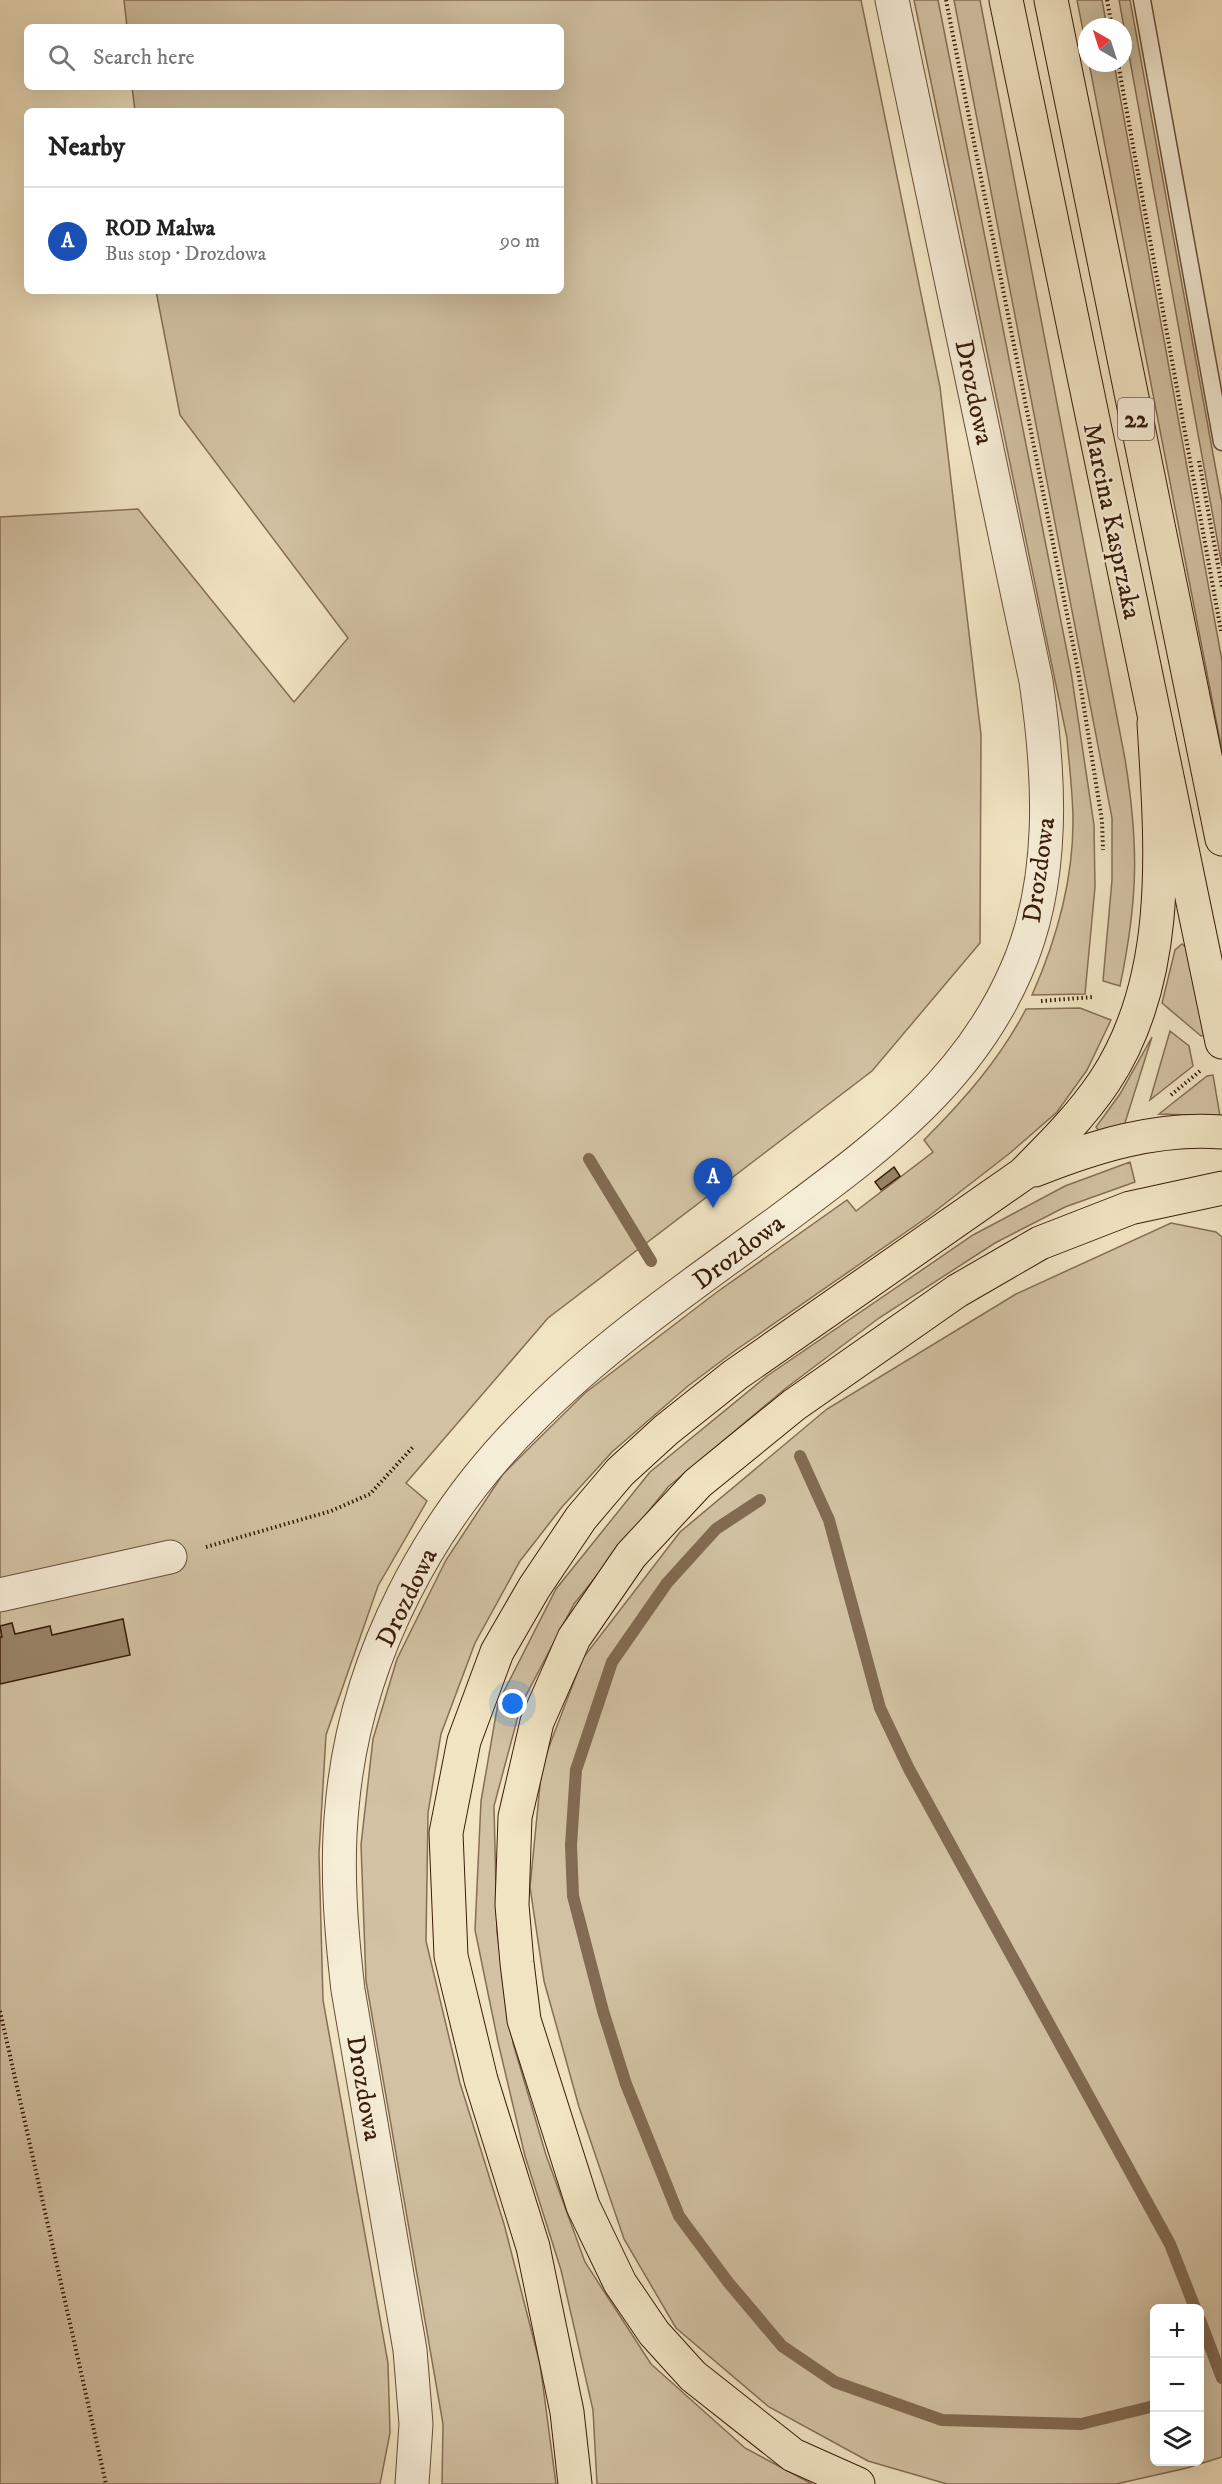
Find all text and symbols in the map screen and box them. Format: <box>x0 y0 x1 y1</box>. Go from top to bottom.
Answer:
north arrow <box>1078 18 1132 72</box>
search box <box>24 24 564 90</box>
icon: search <box>45 41 78 74</box>
text: Search here <box>93 44 195 71</box>
text: Nearby <box>48 131 125 164</box>
text: ROD Malwa <box>105 215 215 242</box>
text: A <box>61 229 74 254</box>
text: 90 m <box>500 229 540 254</box>
text: Bus stop · Drozdowa <box>105 242 266 267</box>
street label: Drozdowa <box>946 337 1001 448</box>
road number: 22 <box>1118 398 1154 440</box>
street label: Marcina Kasprzaka <box>1075 420 1148 622</box>
street label: Drozdowa <box>1016 815 1063 925</box>
pin: A <box>694 1158 732 1208</box>
street label: Drozdowa <box>687 1207 791 1297</box>
street label: Drozdowa <box>369 1543 445 1653</box>
your location <box>498 1689 527 1718</box>
street label: Drozdowa <box>338 2033 389 2143</box>
map controls <box>1150 2304 1204 2466</box>
button: + <box>1150 2304 1204 2358</box>
button: − <box>1150 2358 1204 2412</box>
button: layers <box>1150 2412 1204 2466</box>

